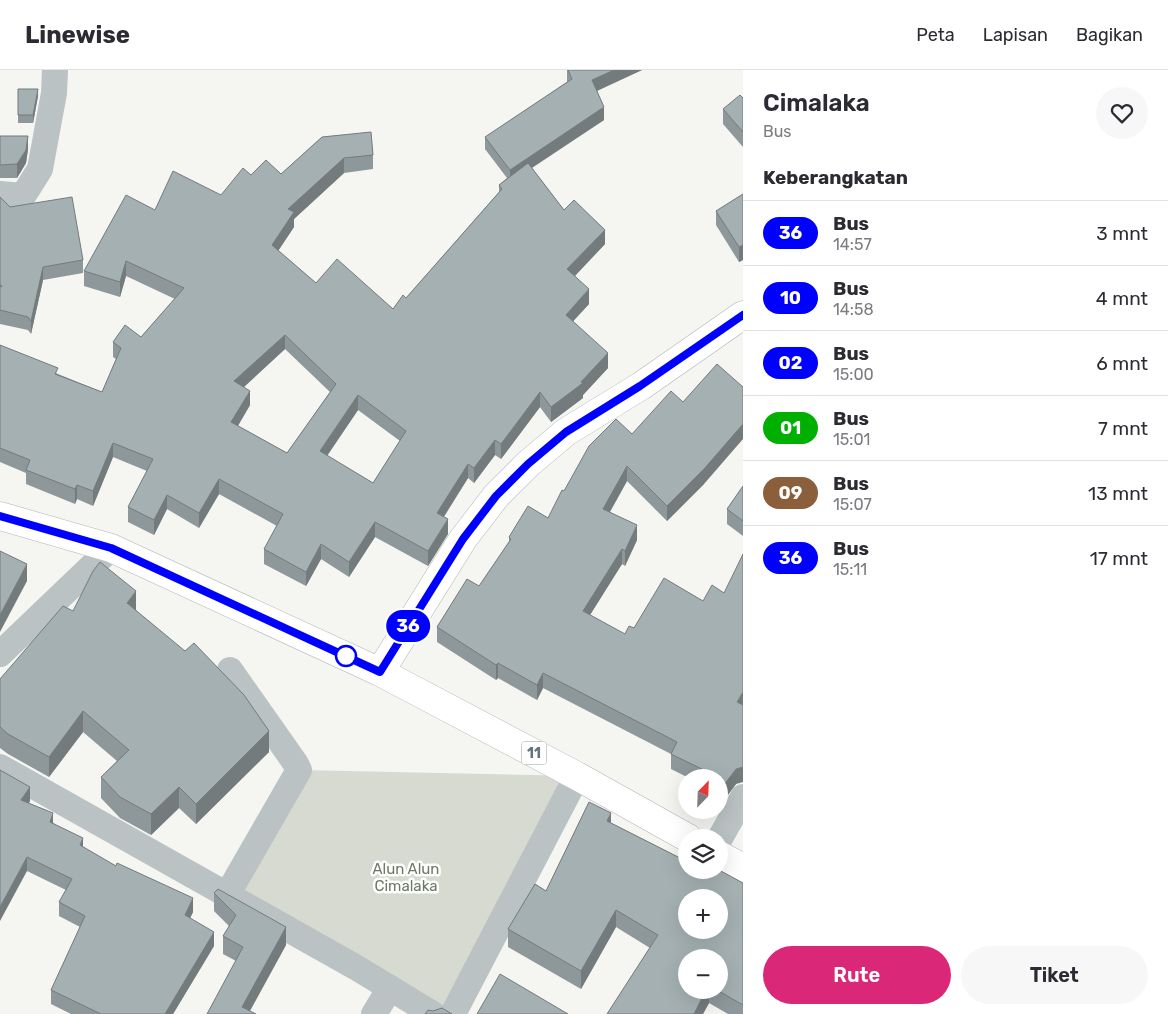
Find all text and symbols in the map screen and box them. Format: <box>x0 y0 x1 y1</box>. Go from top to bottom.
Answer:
text: Linewise <box>25 21 130 49</box>
text: Peta <box>916 24 955 46</box>
text: Lapisan <box>983 24 1048 46</box>
text: Bagikan <box>1076 24 1143 46</box>
button: heart <box>1096 87 1148 139</box>
text: Cimalaka <box>763 89 870 117</box>
text: Bus <box>763 122 791 141</box>
text: Keberangkatan <box>763 166 908 189</box>
text: Bus <box>833 212 869 235</box>
text: 36 <box>779 222 802 244</box>
text: 3 mnt <box>1096 222 1148 245</box>
text: 14:57 <box>833 235 872 254</box>
text: Bus <box>833 277 869 300</box>
text: 10 <box>780 287 801 309</box>
text: 4 mnt <box>1096 287 1148 310</box>
text: 14:58 <box>833 300 874 319</box>
text: Bus <box>833 342 869 365</box>
text: 02 <box>779 352 802 374</box>
text: 6 mnt <box>1096 352 1148 375</box>
text: 15:00 <box>833 365 874 384</box>
text: Bus <box>833 407 869 430</box>
text: 01 <box>780 417 801 439</box>
text: 7 mnt <box>1098 417 1148 440</box>
text: 15:01 <box>833 430 870 449</box>
text: Bus <box>833 472 869 495</box>
text: 09 <box>779 482 802 504</box>
text: 13 mnt <box>1088 482 1148 505</box>
text: 15:07 <box>833 495 872 514</box>
text: Bus <box>833 537 869 560</box>
text: 36 <box>779 547 802 569</box>
text: 17 mnt <box>1090 547 1148 570</box>
text: 15:11 <box>833 560 867 579</box>
line badge: 36 <box>386 610 430 642</box>
text: 36 <box>396 615 420 637</box>
unlabelled marker <box>335 645 357 667</box>
road number: 11 <box>522 741 546 764</box>
north arrow <box>678 769 728 819</box>
map controls <box>678 769 728 999</box>
button: layers <box>678 829 728 879</box>
park label: Alun Alun Cimalaka <box>373 860 439 895</box>
button: + <box>678 889 728 939</box>
button: Rute <box>763 946 951 1004</box>
button: Tiket <box>961 946 1148 1004</box>
button: − <box>678 949 728 999</box>

